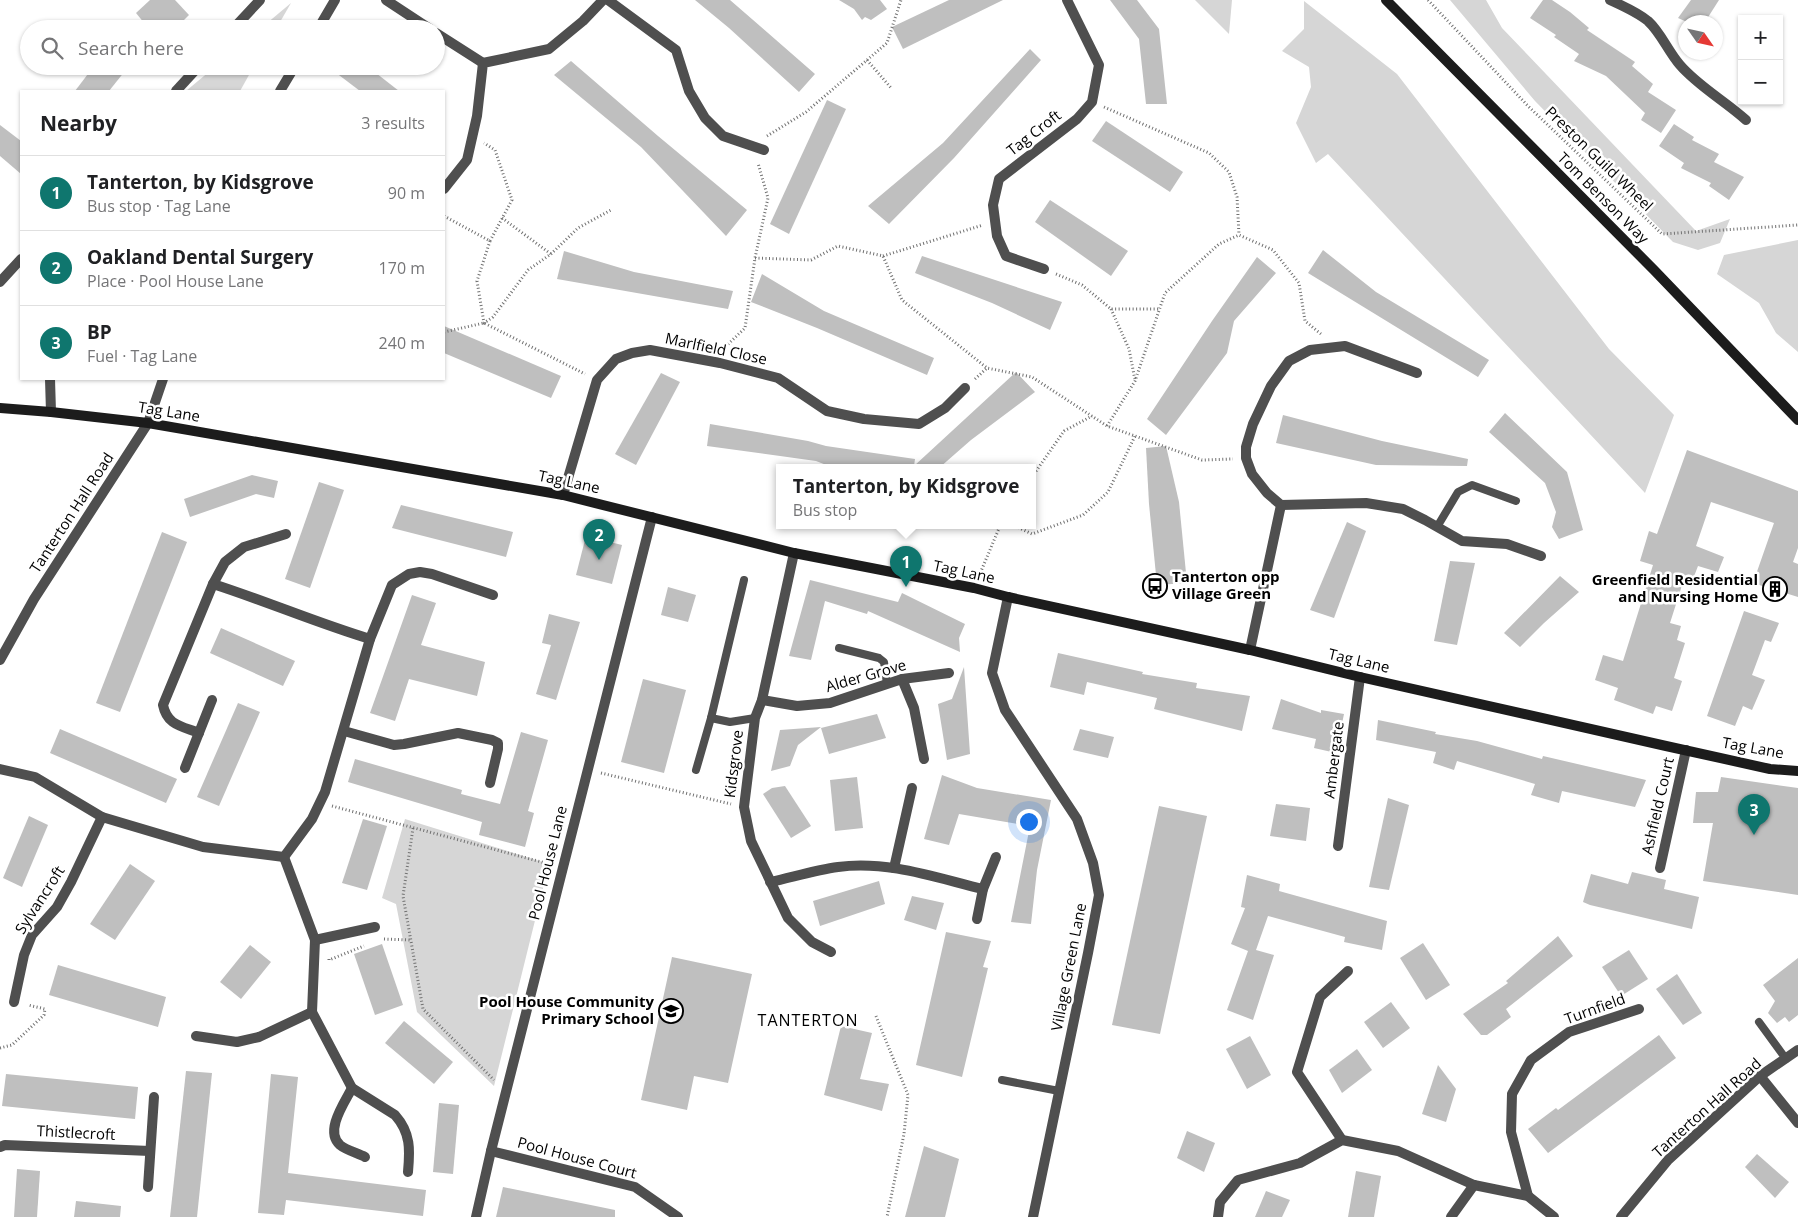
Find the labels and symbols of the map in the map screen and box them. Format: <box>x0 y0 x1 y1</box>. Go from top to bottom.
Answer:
north arrow <box>1678 15 1723 60</box>
street label: Preston Guild Wheel <box>1541 102 1658 215</box>
street label: Tag Croft <box>1002 105 1065 160</box>
street label: Tom Benson Way <box>1554 147 1654 248</box>
street label: Marlfield Close <box>663 327 769 369</box>
street label: Tag Lane <box>137 396 202 426</box>
street label: Tanterton Hall Road <box>25 448 118 577</box>
street label: Tag Lane <box>537 465 602 497</box>
pin: 2 <box>583 519 615 560</box>
pin: 1 <box>890 546 922 587</box>
street label: Tag Lane <box>932 555 997 587</box>
place label: Tanterton opp Village Green <box>1172 566 1280 603</box>
place label: Greenfield Residential and Nursing Home <box>1592 569 1758 606</box>
bus stop icon: Tanterton opp Village Green <box>1142 573 1168 599</box>
building icon: Greenfield Residential and Nursing Home <box>1762 576 1788 602</box>
street label: Tag Lane <box>1327 643 1392 677</box>
street label: Alder Grove <box>823 654 908 696</box>
street label: Ambergate <box>1318 720 1348 799</box>
street label: Kidsgrove <box>719 729 747 799</box>
street label: Tag Lane <box>1721 732 1786 762</box>
street label: Ashfield Court <box>1636 755 1678 856</box>
pin: 3 <box>1738 794 1770 835</box>
street label: Pool House Lane <box>523 803 571 922</box>
your location <box>1016 809 1042 835</box>
street label: Sylvancroft <box>10 862 69 937</box>
street label: Village Green Lane <box>1046 901 1090 1032</box>
street label: Turnfield <box>1562 988 1628 1028</box>
place label: Pool House Community Primary School <box>479 991 654 1028</box>
school or university icon: Pool House Community Primary School <box>658 998 684 1024</box>
district label: TANTERTON <box>758 1009 858 1031</box>
street label: Tanterton Hall Road <box>1648 1053 1765 1161</box>
street label: Thistlecroft <box>36 1120 116 1144</box>
street label: Pool House Court <box>515 1132 639 1183</box>

